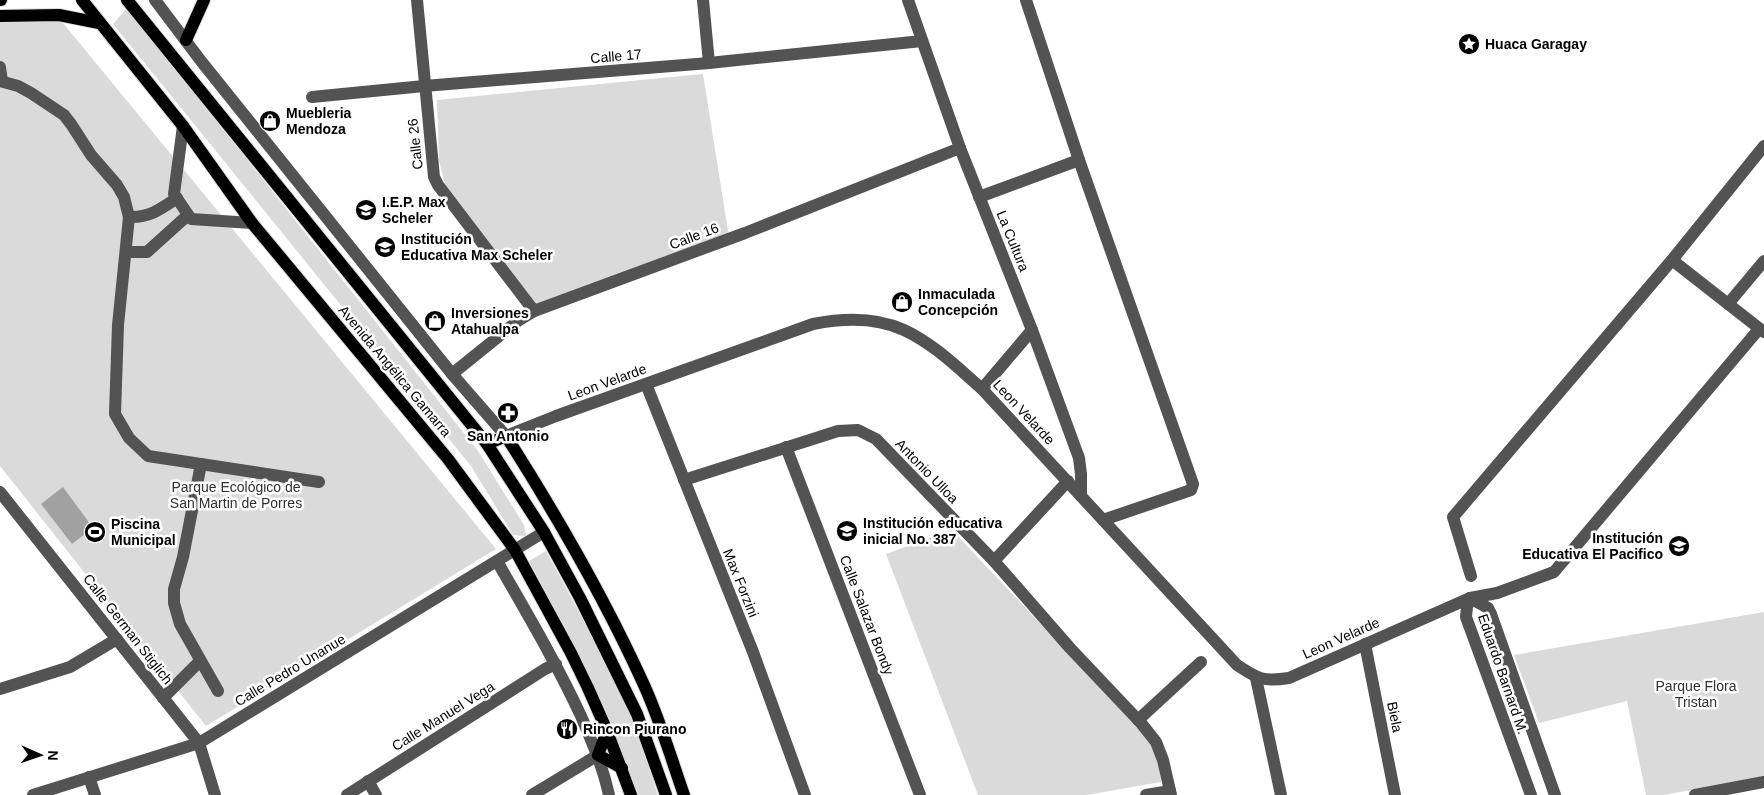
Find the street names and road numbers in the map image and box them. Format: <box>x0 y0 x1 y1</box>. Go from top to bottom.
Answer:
street label: Calle 17 <box>590 46 642 66</box>
street label: Calle 26 <box>404 117 426 170</box>
street label: La Cultura <box>993 208 1033 274</box>
street label: Calle 16 <box>667 219 721 253</box>
street label: Avenida Angélica Gamarra <box>335 302 455 440</box>
street label: Leon Velarde <box>565 360 649 404</box>
street label: Leon Velarde <box>990 376 1058 448</box>
street label: Antonio Ulloa <box>892 435 962 507</box>
street label: Max Forzini <box>720 546 762 620</box>
street label: Calle Salazar Bondy <box>837 553 897 677</box>
street label: Calle German Stiglich <box>80 571 176 687</box>
street label: Eduardo Barnard M. <box>1475 612 1531 736</box>
street label: Leon Velarde <box>1300 614 1382 662</box>
street label: Calle Pedro Unanue <box>232 631 348 709</box>
street label: Calle Manuel Vega <box>389 678 497 754</box>
street label: Biela <box>1384 700 1406 734</box>

